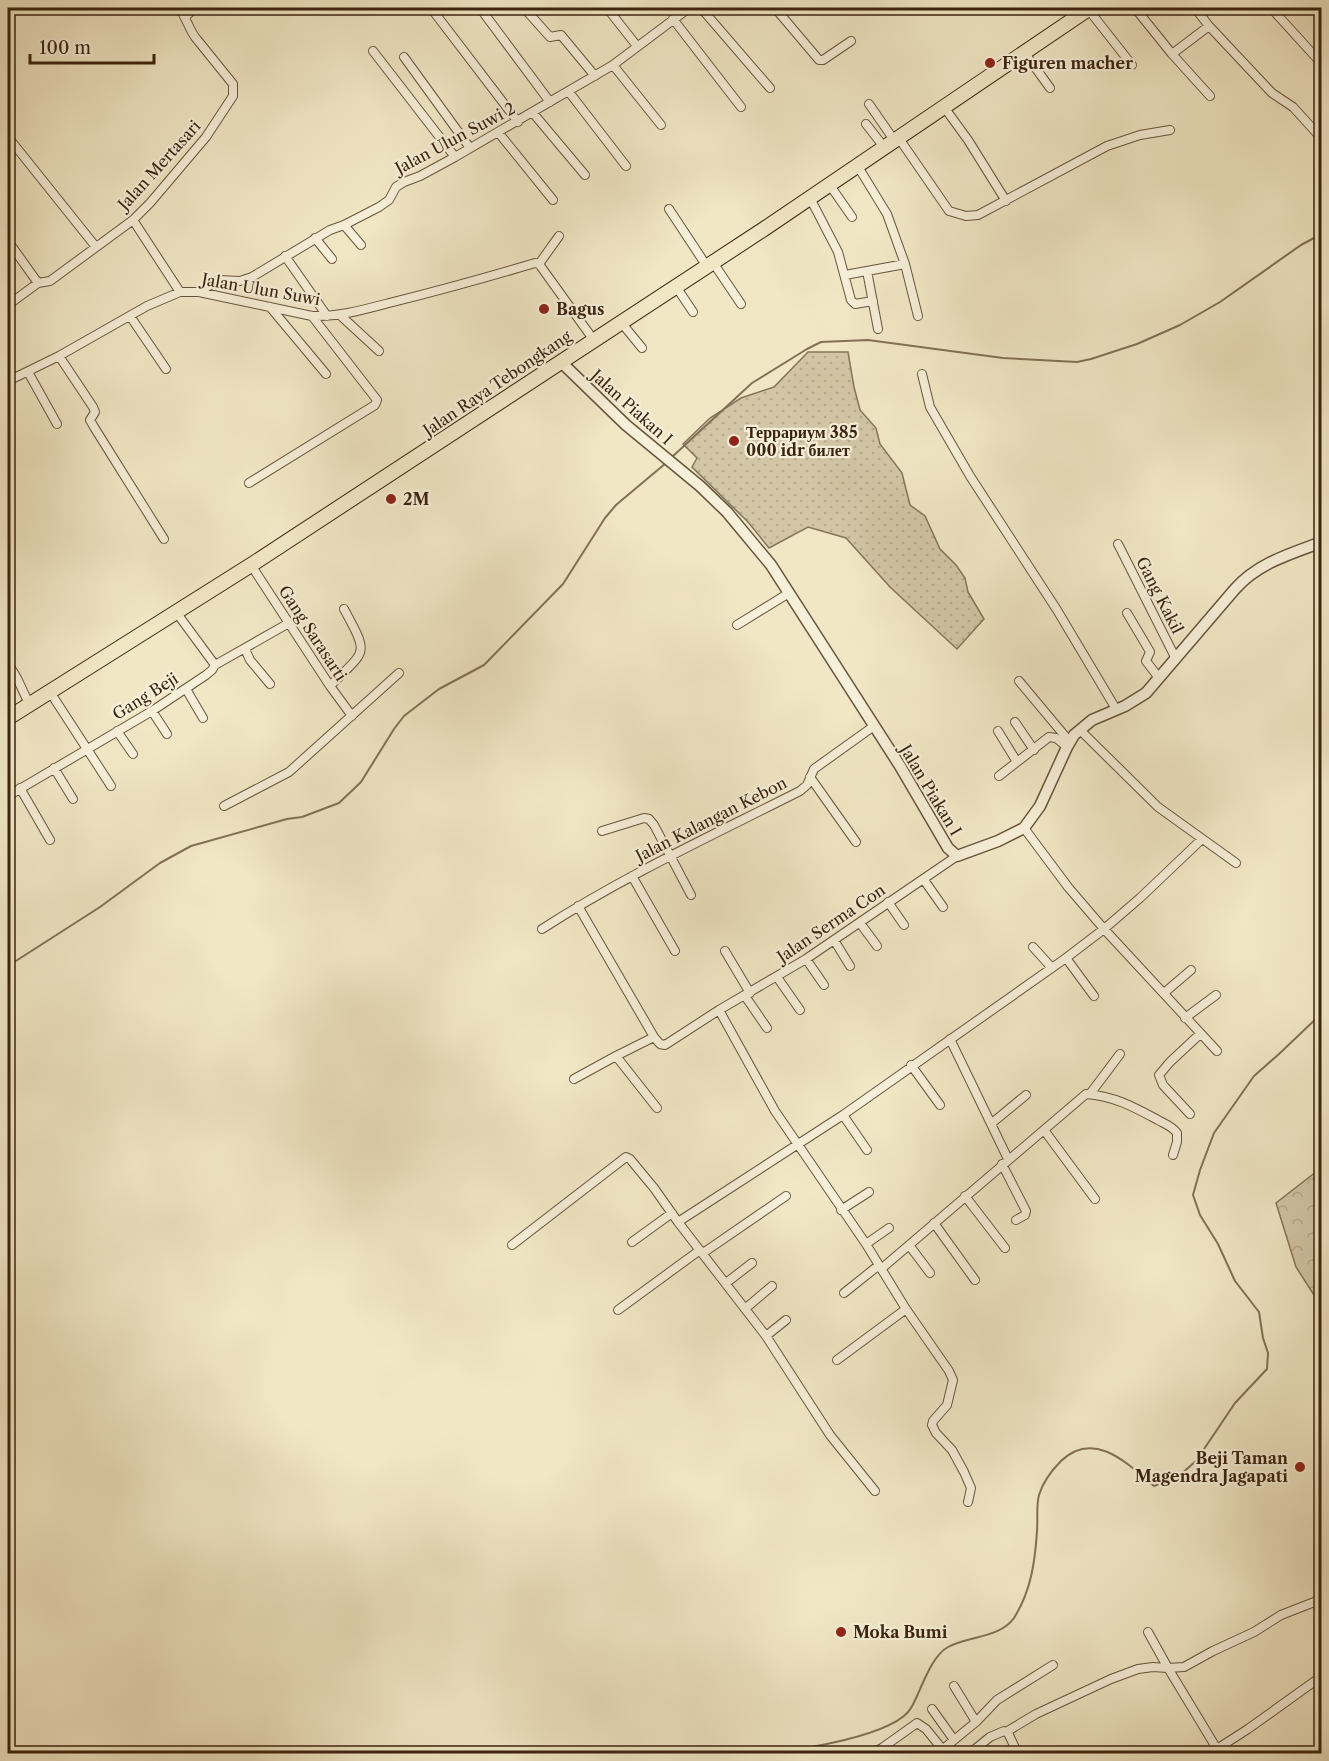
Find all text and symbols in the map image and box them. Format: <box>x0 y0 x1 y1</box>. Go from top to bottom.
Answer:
scale bar <box>30 27 154 65</box>
text: 100 m <box>39 37 91 59</box>
place label: Figuren macher <box>1002 53 1133 73</box>
marker: Figuren macher <box>983 56 997 70</box>
street label: Jalan Ulun Suwi 2 <box>389 98 519 180</box>
street label: Jalan Mertasari <box>111 116 205 216</box>
street label: Jalan Ulun Suwi <box>197 268 322 309</box>
place label: Bagus <box>556 299 604 319</box>
marker: Bagus <box>537 302 551 316</box>
street label: Jalan Raya Tebongkang <box>416 326 576 442</box>
street label: Jalan Piakan I <box>585 363 677 449</box>
place label: Террариум 385 000 idr билет <box>746 422 858 460</box>
marker: Террариум 385 000 idr билет <box>727 434 741 448</box>
place label: 2M <box>403 489 429 509</box>
marker: 2M <box>384 492 398 506</box>
street label: Gang Kakil <box>1132 553 1188 637</box>
street label: Gang Sarasarti <box>275 582 351 685</box>
street label: Gang Beji <box>108 668 182 724</box>
street label: Jalan Piakan I <box>894 738 966 839</box>
street label: Jalan Kalangan Kebon <box>629 772 790 867</box>
street label: Jalan Serma Con <box>771 879 889 968</box>
place label: Beji Taman Magendra Jagapati <box>1135 1448 1288 1486</box>
marker: Beji Taman Magendra Jagapati <box>1293 1460 1307 1474</box>
place label: Moka Bumi <box>853 1622 948 1642</box>
marker: Moka Bumi <box>834 1625 848 1639</box>

